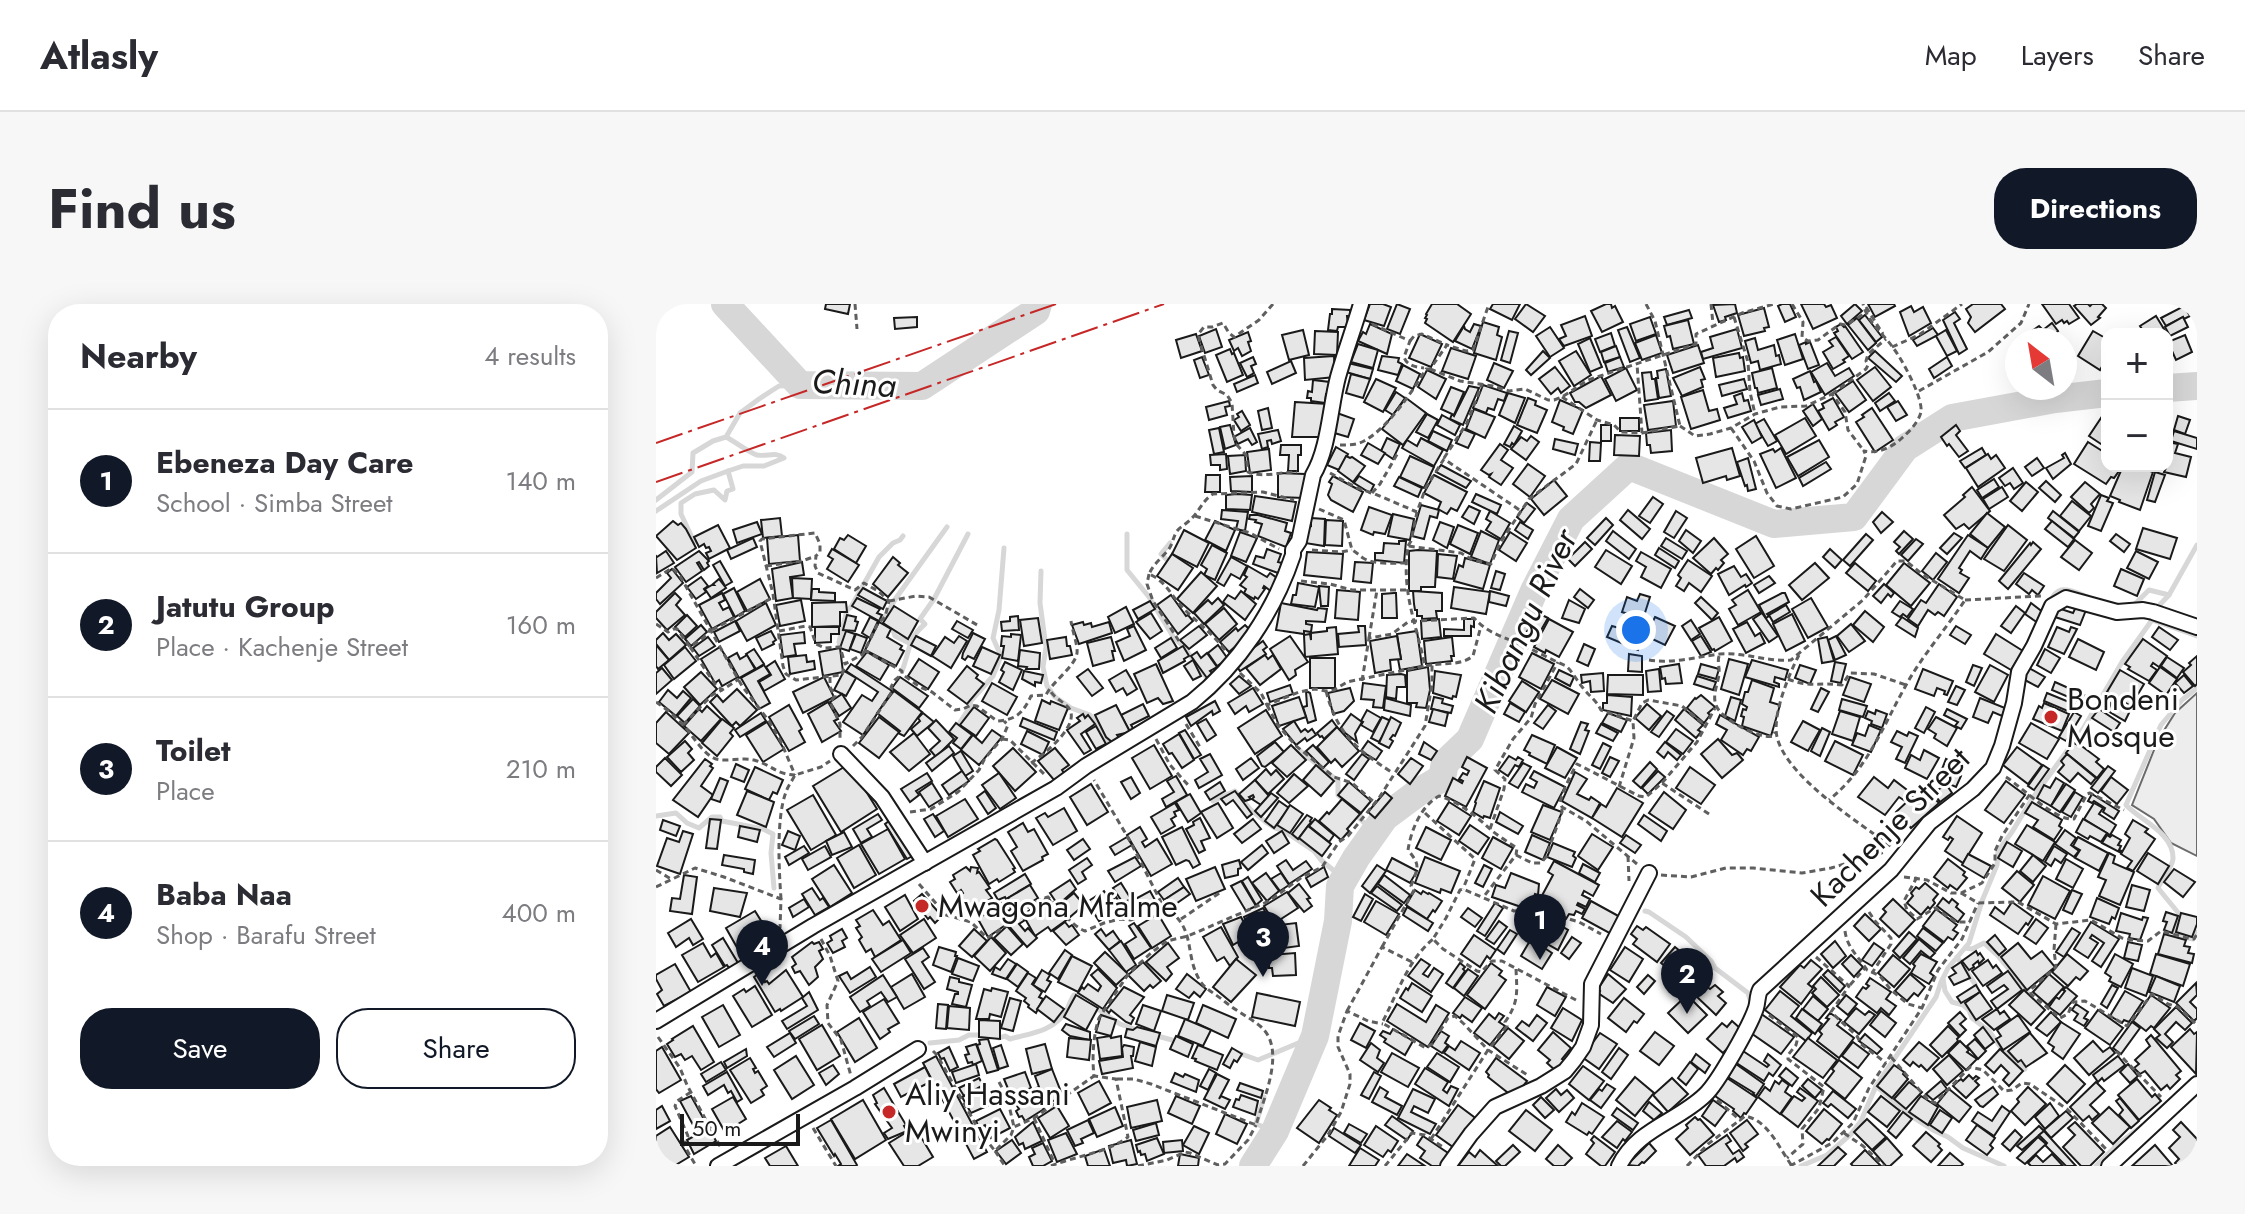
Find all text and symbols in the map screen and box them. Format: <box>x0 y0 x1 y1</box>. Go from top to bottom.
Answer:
text: Atlasly <box>40 28 158 83</box>
text: Map <box>1925 35 1977 76</box>
text: Layers <box>2021 35 2094 76</box>
text: Share <box>2138 35 2205 76</box>
text: Find us <box>48 168 236 249</box>
button: Directions <box>1994 168 2197 249</box>
north arrow <box>2005 328 2077 400</box>
map controls <box>2101 328 2173 472</box>
button: + <box>2101 328 2173 400</box>
text: Nearby <box>80 332 197 381</box>
text: 4 results <box>484 337 576 375</box>
water label: China <box>810 357 898 410</box>
button: − <box>2101 400 2173 472</box>
text: Ebeneza Day Care <box>156 441 414 484</box>
text: 1 <box>99 462 113 500</box>
text: 140 m <box>505 462 576 500</box>
text: School · Simba Street <box>156 484 393 522</box>
water label: Kibangu River <box>1461 520 1590 721</box>
text: Jatutu Group <box>156 585 334 628</box>
text: 2 <box>97 606 115 644</box>
text: 160 m <box>506 606 576 644</box>
your location <box>1616 610 1656 650</box>
text: Place · Kachenje Street <box>156 628 408 666</box>
place label: Bondeni Mosque <box>2067 676 2179 759</box>
marker: Bondeni Mosque <box>2042 708 2060 726</box>
text: Toilet <box>156 729 231 772</box>
street label: Kachenje Street <box>1800 737 1980 917</box>
text: 3 <box>98 750 114 788</box>
text: 210 m <box>506 750 576 788</box>
text: Place <box>156 772 215 810</box>
text: Baba Naa <box>156 873 292 916</box>
place label: Mwagona Mfalme <box>938 883 1178 929</box>
text: 4 <box>97 894 115 932</box>
text: 400 m <box>502 894 576 932</box>
pin: 1 <box>1514 894 1566 960</box>
marker: Mwagona Mfalme <box>913 897 931 915</box>
pin: 3 <box>1237 911 1289 977</box>
text: Shop · Barafu Street <box>156 916 376 954</box>
pin: 4 <box>736 920 788 986</box>
pin: 2 <box>1661 948 1713 1014</box>
button: Save <box>80 1008 320 1089</box>
button: Share <box>336 1008 576 1089</box>
place label: Aliy Hassani Mwinyi <box>905 1071 1070 1154</box>
marker: Aliy Hassani Mwinyi <box>880 1103 898 1121</box>
scale bar <box>680 1110 800 1146</box>
text: 50 m <box>692 1112 741 1144</box>

